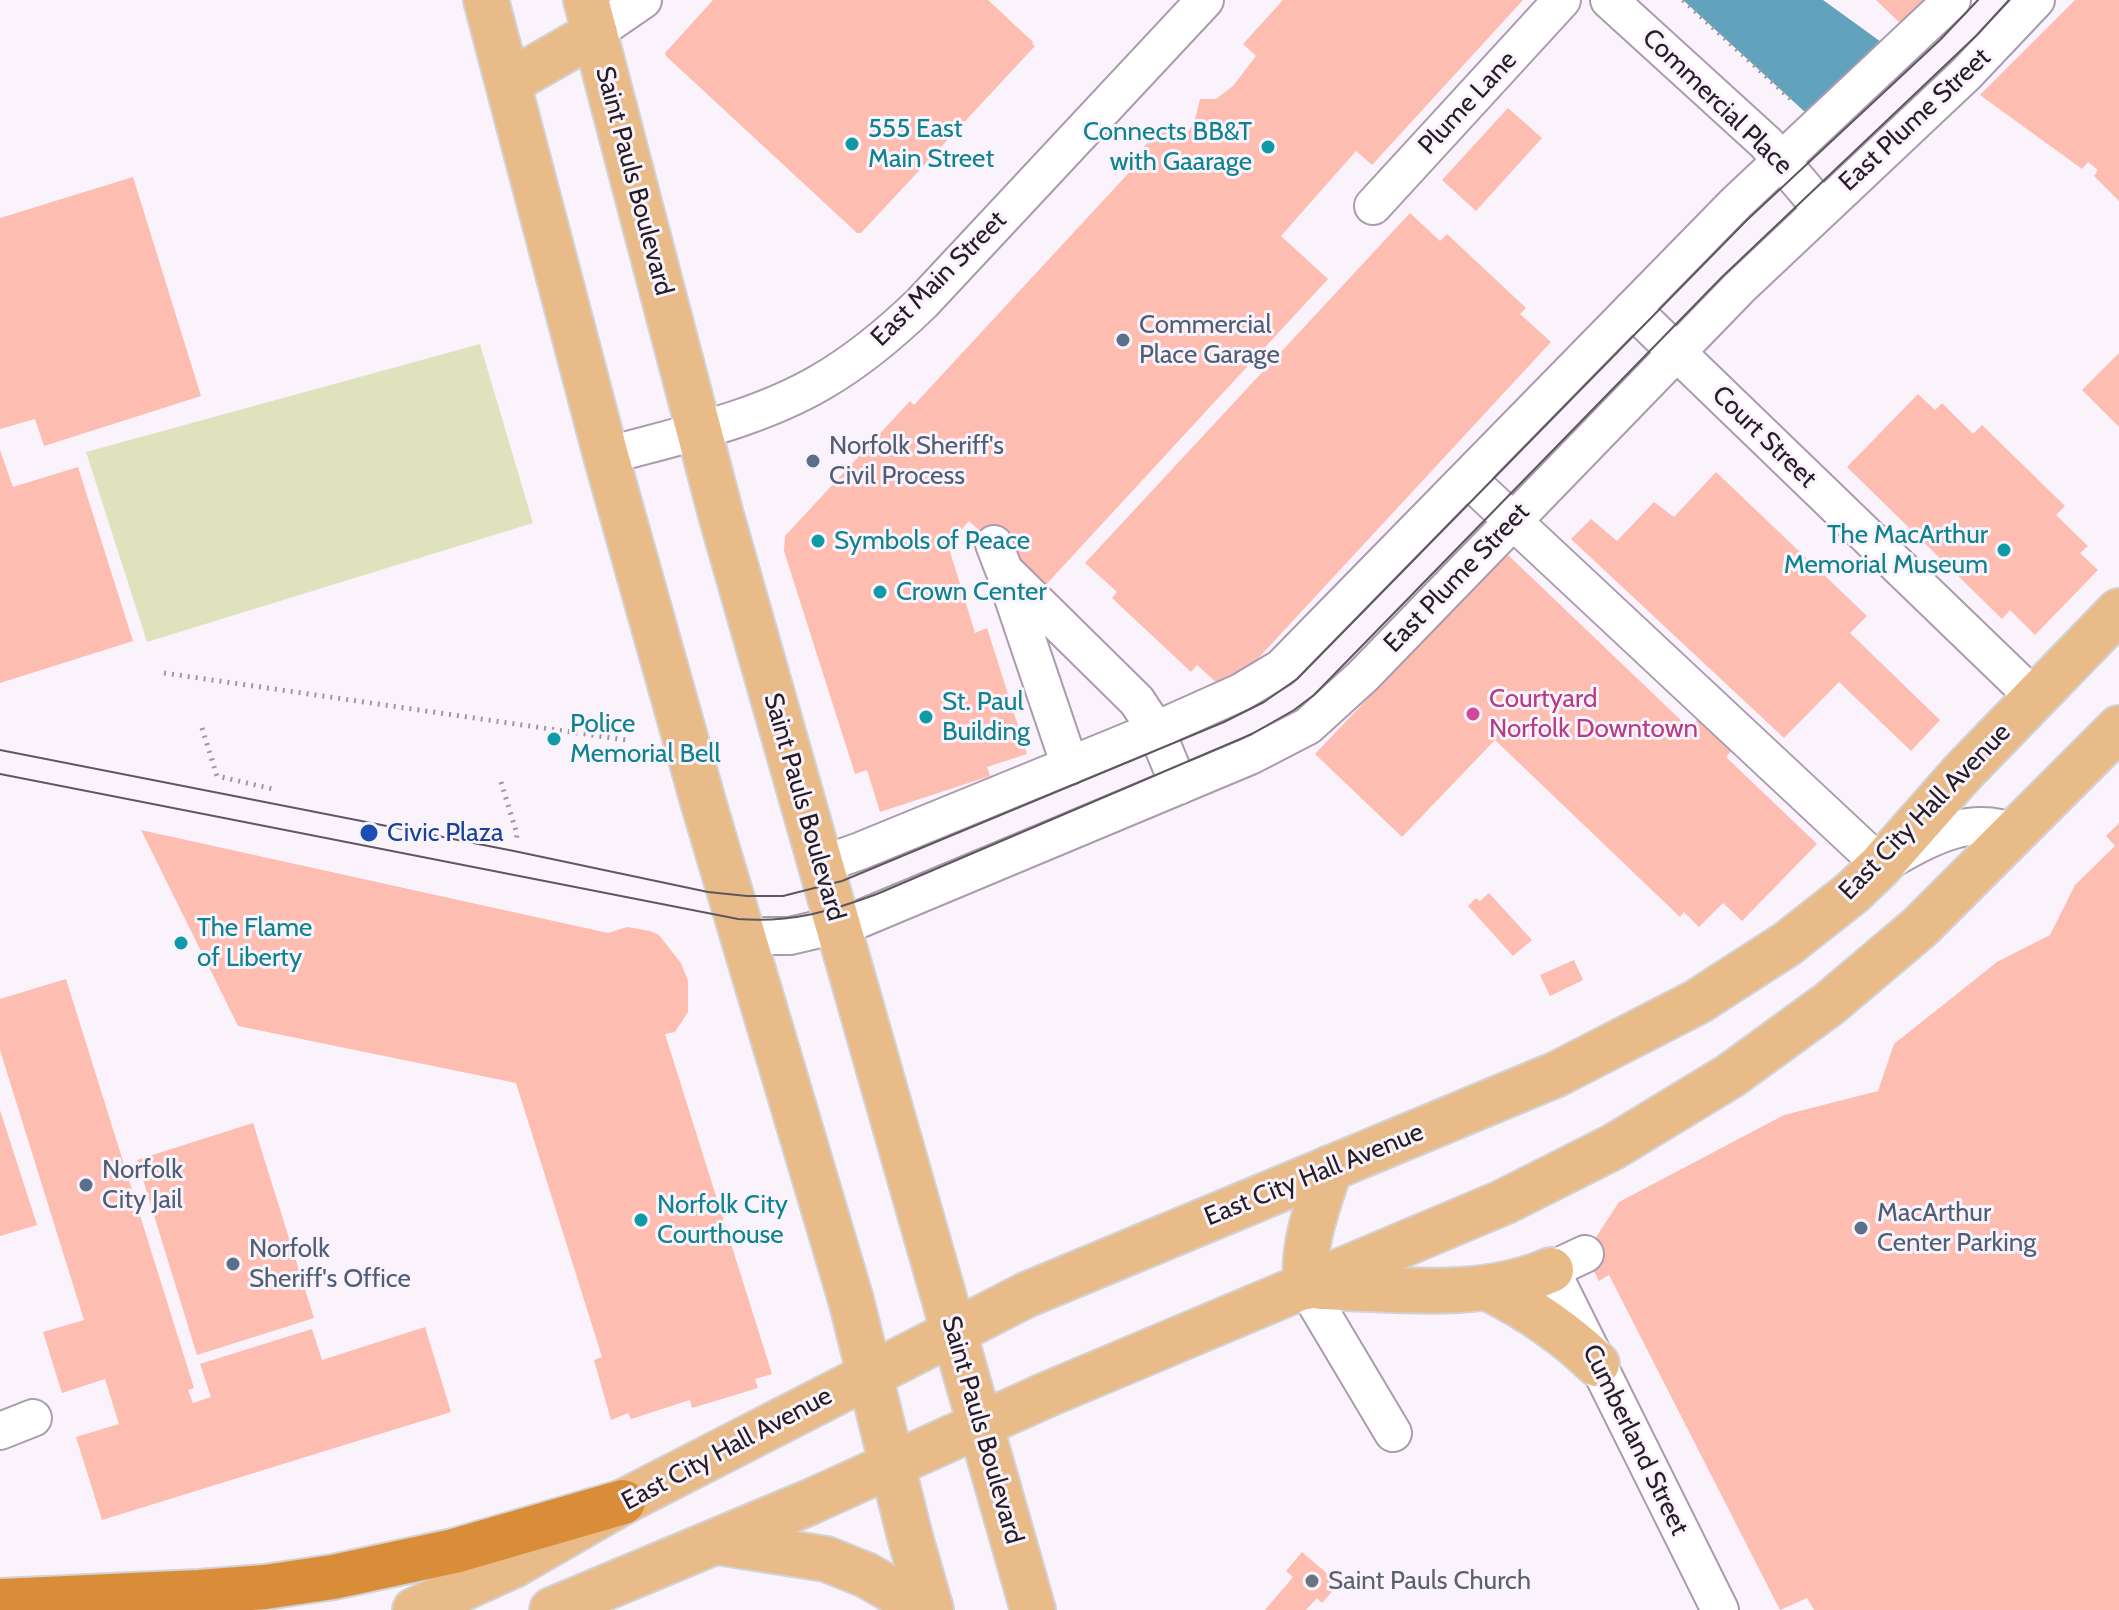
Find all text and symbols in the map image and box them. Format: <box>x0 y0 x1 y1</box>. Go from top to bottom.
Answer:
street label: Commercial Place <box>1635 22 1799 182</box>
street label: East Plume Street <box>1833 42 1997 198</box>
street label: Plume Lane <box>1412 45 1524 161</box>
street label: Saint Pauls Boulevard <box>588 63 680 299</box>
place label: 555 East Main Street <box>868 113 994 174</box>
place label: Connects BB&T with Gaarage <box>1083 116 1252 178</box>
marker: 555 East Main Street <box>843 135 861 153</box>
marker: Connects BB&T with Gaarage <box>1259 138 1277 156</box>
street label: East Main Street <box>865 205 1013 353</box>
place label: Commercial Place Garage <box>1139 309 1280 370</box>
marker: Commercial Place Garage <box>1114 331 1132 349</box>
street label: Court Street <box>1705 380 1823 494</box>
place label: Norfolk Sheriff's Civil Process <box>829 430 1004 492</box>
marker: Norfolk Sheriff's Civil Process <box>804 452 822 470</box>
street label: East Plume Street <box>1378 497 1536 659</box>
place label: The MacArthur Memorial Museum <box>1784 519 1988 580</box>
place label: Symbols of Peace <box>834 525 1030 557</box>
marker: Symbols of Peace <box>809 532 827 550</box>
marker: The MacArthur Memorial Museum <box>1995 541 2013 559</box>
place label: Crown Center <box>896 576 1047 608</box>
marker: Crown Center <box>871 583 889 601</box>
place label: Courtyard Norfolk Downtown <box>1489 683 1698 744</box>
place label: St. Paul Building <box>942 686 1030 748</box>
street label: Saint Pauls Boulevard <box>757 689 851 925</box>
marker: Courtyard Norfolk Downtown <box>1464 705 1482 723</box>
place label: Police Memorial Bell <box>570 708 721 770</box>
marker: St. Paul Building <box>917 708 935 726</box>
street label: East City Hall Avenue <box>1833 717 2017 907</box>
marker: Police Memorial Bell <box>545 730 563 748</box>
place label: Civic Plaza <box>387 817 503 849</box>
marker: Civic Plaza <box>358 822 380 844</box>
place label: The Flame of Liberty <box>197 912 312 974</box>
marker: The Flame of Liberty <box>172 934 190 952</box>
street label: East City Hall Avenue <box>1200 1117 1428 1233</box>
place label: Norfolk City Jail <box>102 1154 183 1216</box>
marker: Norfolk City Jail <box>77 1176 95 1194</box>
place label: Norfolk City Courthouse <box>657 1189 788 1250</box>
place label: MacArthur Center Parking <box>1877 1197 2036 1258</box>
marker: Norfolk City Courthouse <box>632 1211 650 1229</box>
marker: MacArthur Center Parking <box>1852 1219 1870 1237</box>
place label: Norfolk Sheriff's Office <box>249 1233 411 1294</box>
marker: Norfolk Sheriff's Office <box>224 1255 242 1273</box>
street label: Saint Pauls Boulevard <box>935 1312 1029 1548</box>
street label: Cumberland Street <box>1575 1340 1695 1540</box>
street label: East City Hall Avenue <box>617 1380 837 1518</box>
place label: Saint Pauls Church <box>1328 1565 1531 1597</box>
marker: Saint Pauls Church <box>1303 1572 1321 1590</box>

